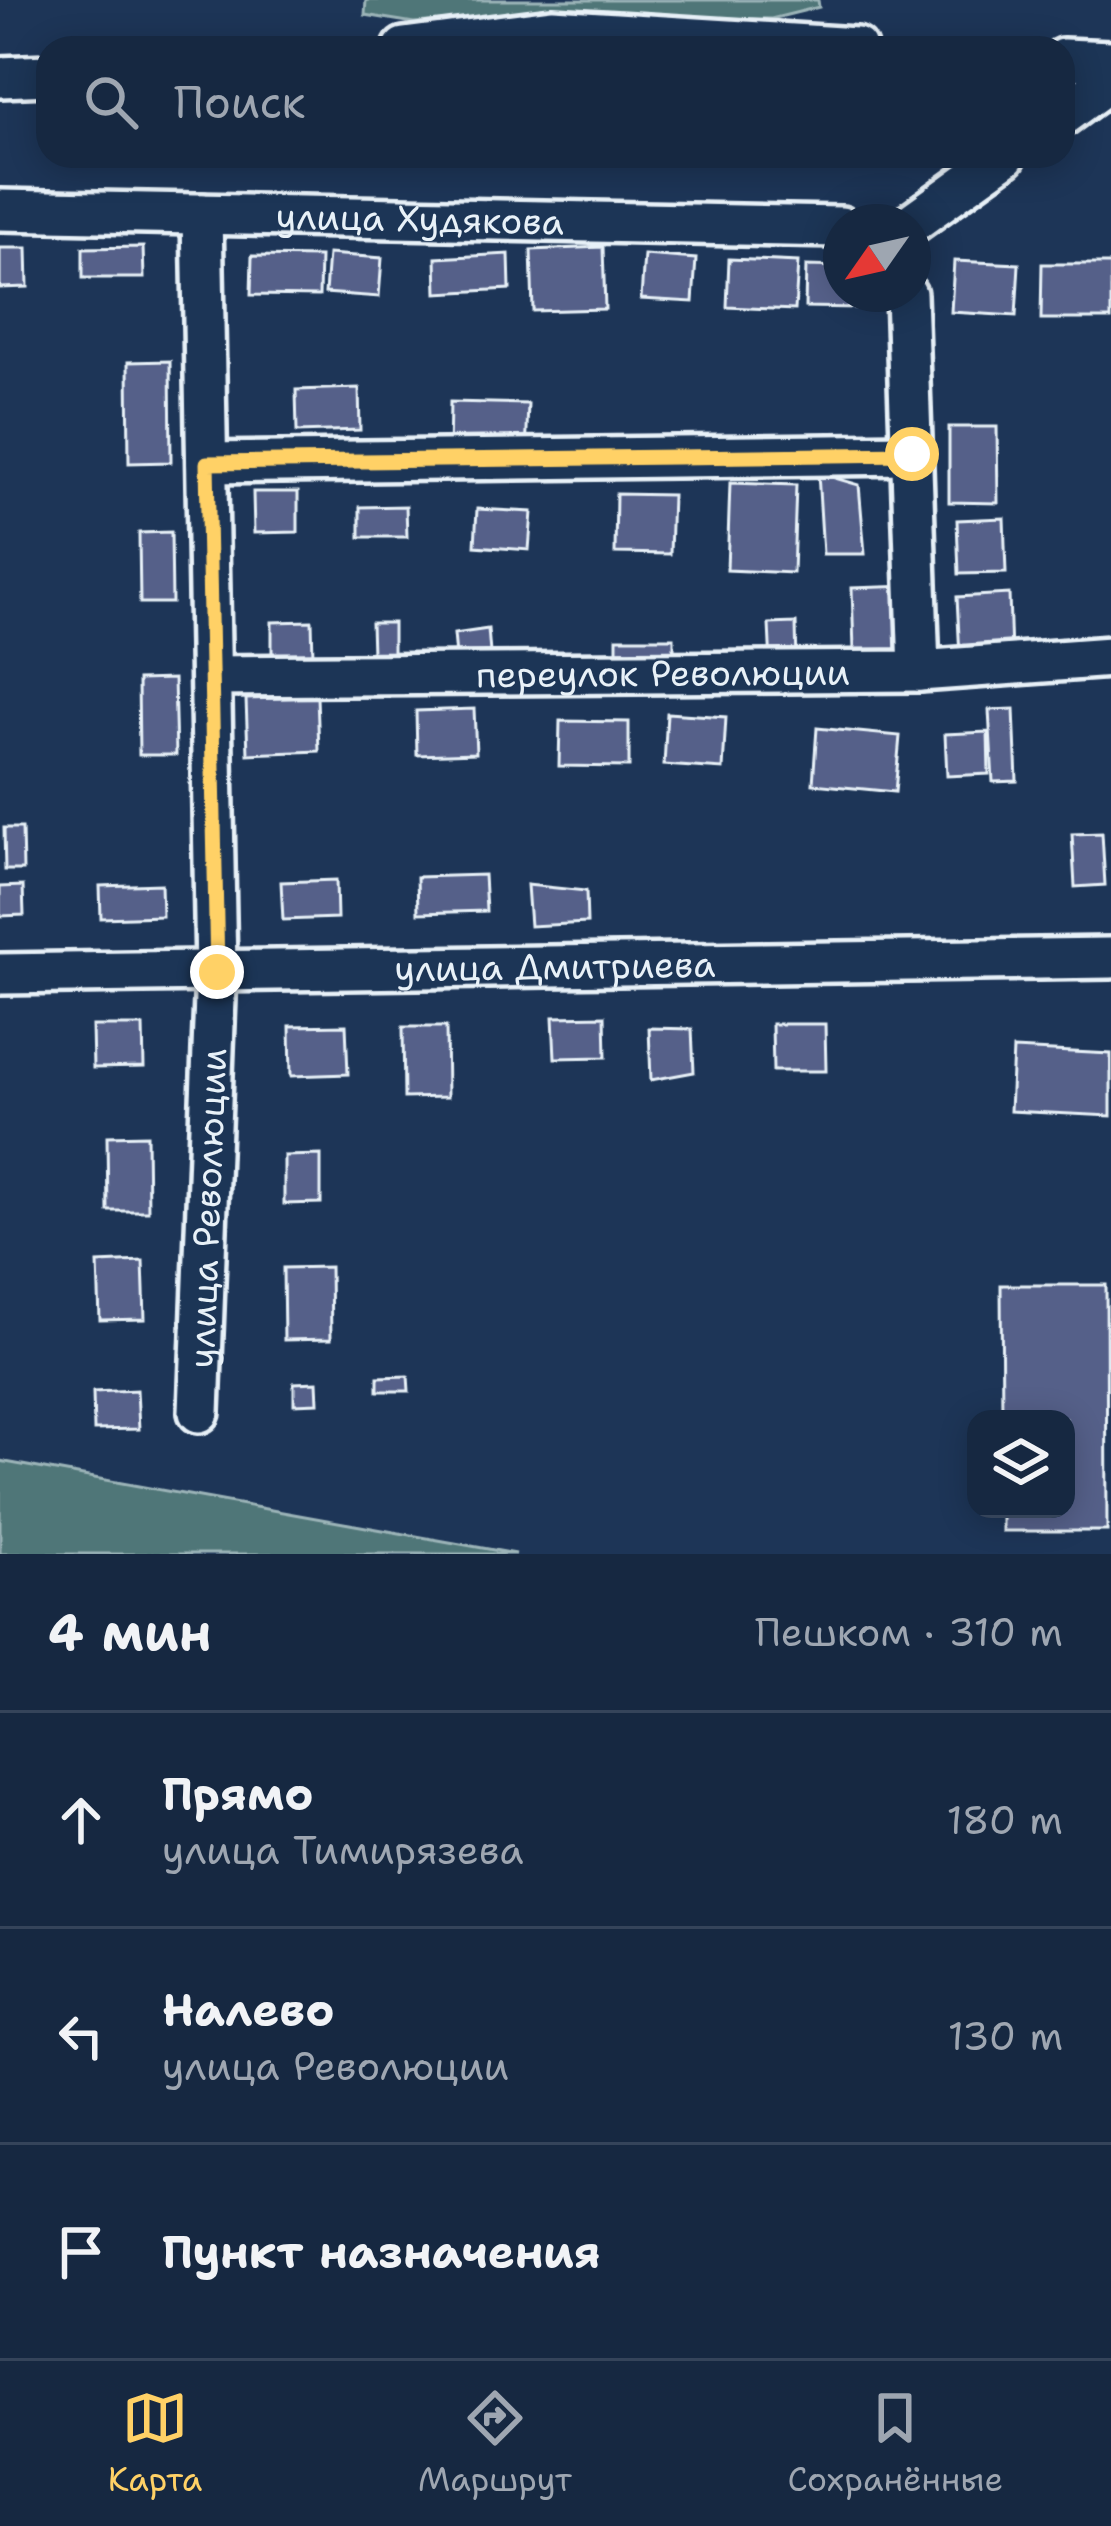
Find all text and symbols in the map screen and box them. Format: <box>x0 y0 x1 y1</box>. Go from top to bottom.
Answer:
search box <box>36 36 1075 168</box>
icon: search <box>78 69 144 135</box>
text: Поиск <box>174 72 305 132</box>
street label: улица Худякова <box>275 191 564 246</box>
north arrow <box>823 204 931 312</box>
route start <box>885 427 939 481</box>
street label: переулок Революции <box>476 647 850 699</box>
street label: улица Дмитриева <box>394 939 716 993</box>
route end <box>190 945 244 999</box>
street label: улица Революции <box>176 1047 238 1369</box>
map controls <box>967 1410 1075 1518</box>
button: layers <box>967 1410 1075 1518</box>
text: 4 мин <box>48 1598 212 1666</box>
text: Пешком · 310 m <box>755 1606 1063 1658</box>
text: Прямо <box>162 1764 313 1824</box>
icon: ahead <box>48 1787 114 1853</box>
text: 180 m <box>947 1794 1063 1846</box>
text: улица Тимирязева <box>162 1824 524 1876</box>
text: Налево <box>162 1980 335 2040</box>
icon: left <box>48 2003 114 2069</box>
text: 130 m <box>948 2010 1063 2062</box>
text: улица Революции <box>162 2040 509 2092</box>
icon: arrive <box>48 2219 114 2285</box>
text: Пункт назначения <box>162 2222 601 2282</box>
tab: Карта <box>108 2385 202 2502</box>
tab: Маршрут <box>418 2385 572 2502</box>
tab: Сохранённые <box>788 2385 1003 2502</box>

